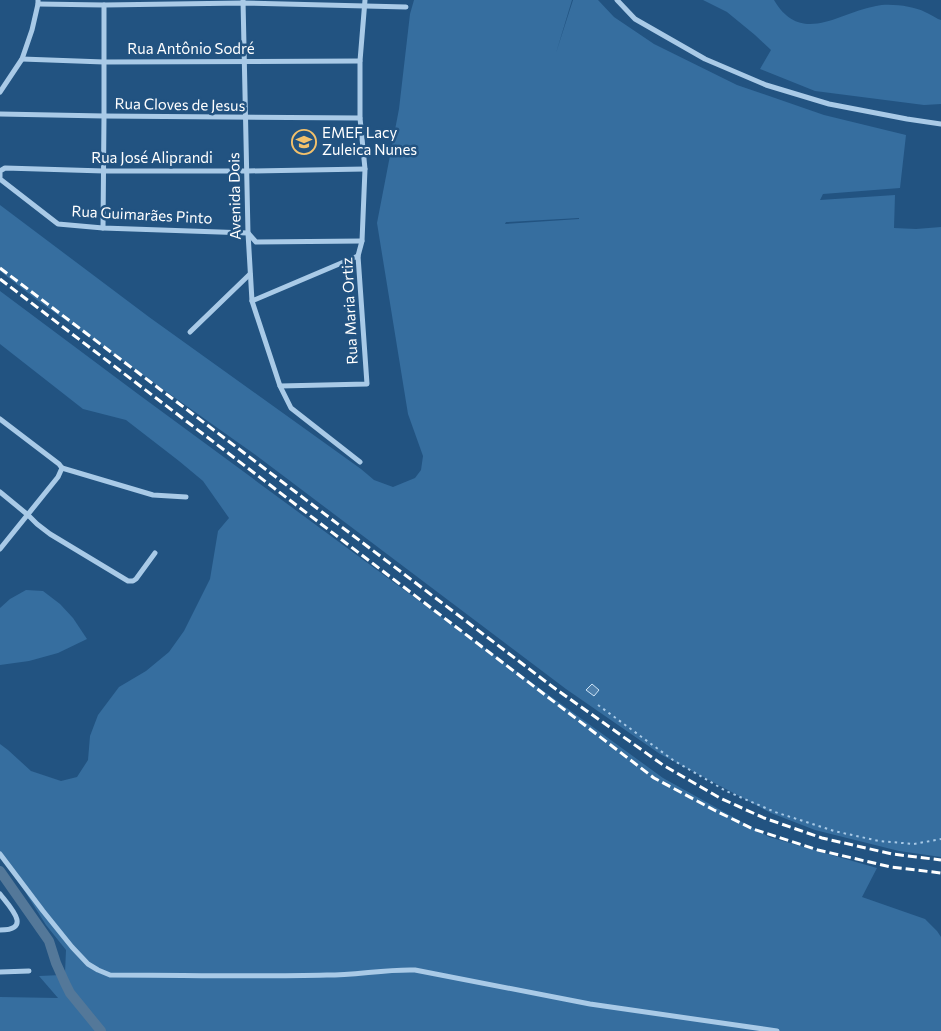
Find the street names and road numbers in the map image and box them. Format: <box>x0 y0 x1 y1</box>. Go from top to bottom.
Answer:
street label: Rua Antônio Sodré <box>127 39 255 57</box>
street label: Rua Cloves de Jesus <box>115 94 246 114</box>
street label: Rua José Aliprandi <box>91 148 213 166</box>
street label: Avenida Dois <box>224 152 244 240</box>
street label: Rua Guimarães Pinto <box>71 201 213 227</box>
street label: Rua Maria Ortiz <box>337 257 361 365</box>

